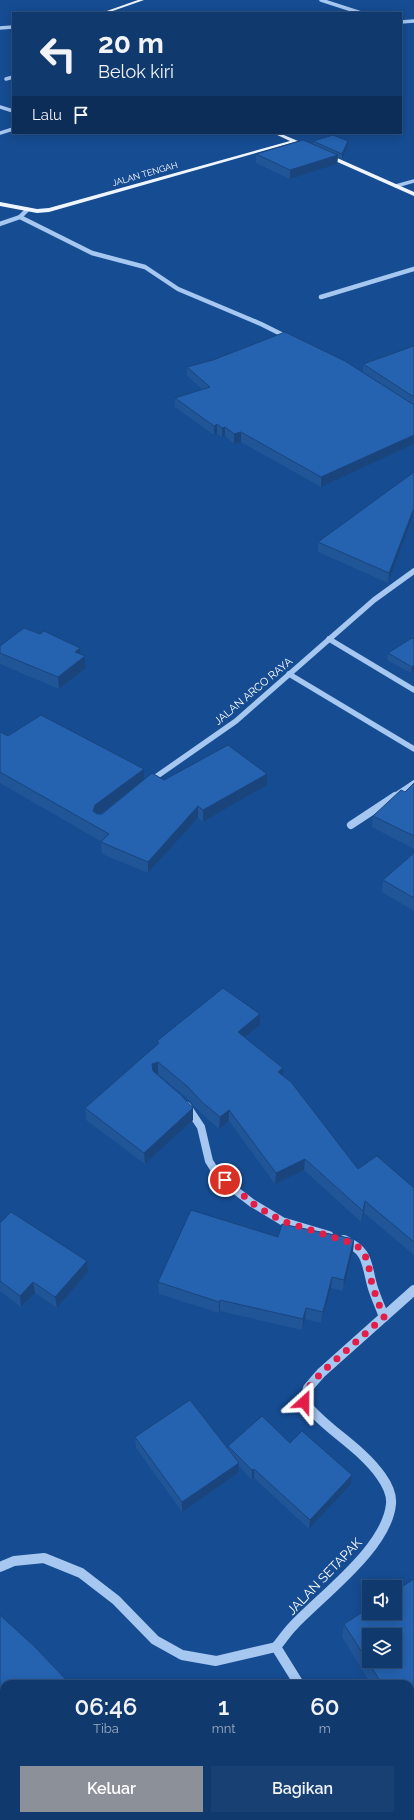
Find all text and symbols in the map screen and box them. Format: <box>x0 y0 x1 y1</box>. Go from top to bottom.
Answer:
text: 20 m <box>98 27 164 60</box>
icon: left <box>32 28 84 80</box>
text: Belok kiri <box>98 61 174 82</box>
icon: arrive <box>70 104 92 126</box>
text: Lalu <box>32 106 62 124</box>
street label: JALAN TENGAH <box>111 160 179 188</box>
street label: JALAN ARCO RAYA <box>212 655 295 728</box>
pin <box>208 1163 242 1197</box>
icon: arrive <box>214 1169 236 1191</box>
position arrow <box>283 1381 325 1423</box>
street label: JALAN SETAPAK <box>284 1534 365 1618</box>
map controls <box>362 1580 402 1668</box>
button: sound <box>362 1580 402 1620</box>
button: layers <box>362 1628 402 1668</box>
text: 06:46 <box>75 1692 137 1721</box>
text: 1 <box>218 1692 229 1721</box>
text: 60 <box>310 1692 339 1721</box>
text: Tiba <box>93 1721 119 1736</box>
text: mnt <box>212 1721 236 1736</box>
text: m <box>319 1721 331 1736</box>
button: Keluar <box>20 1766 203 1812</box>
button: Bagikan <box>211 1766 394 1812</box>

